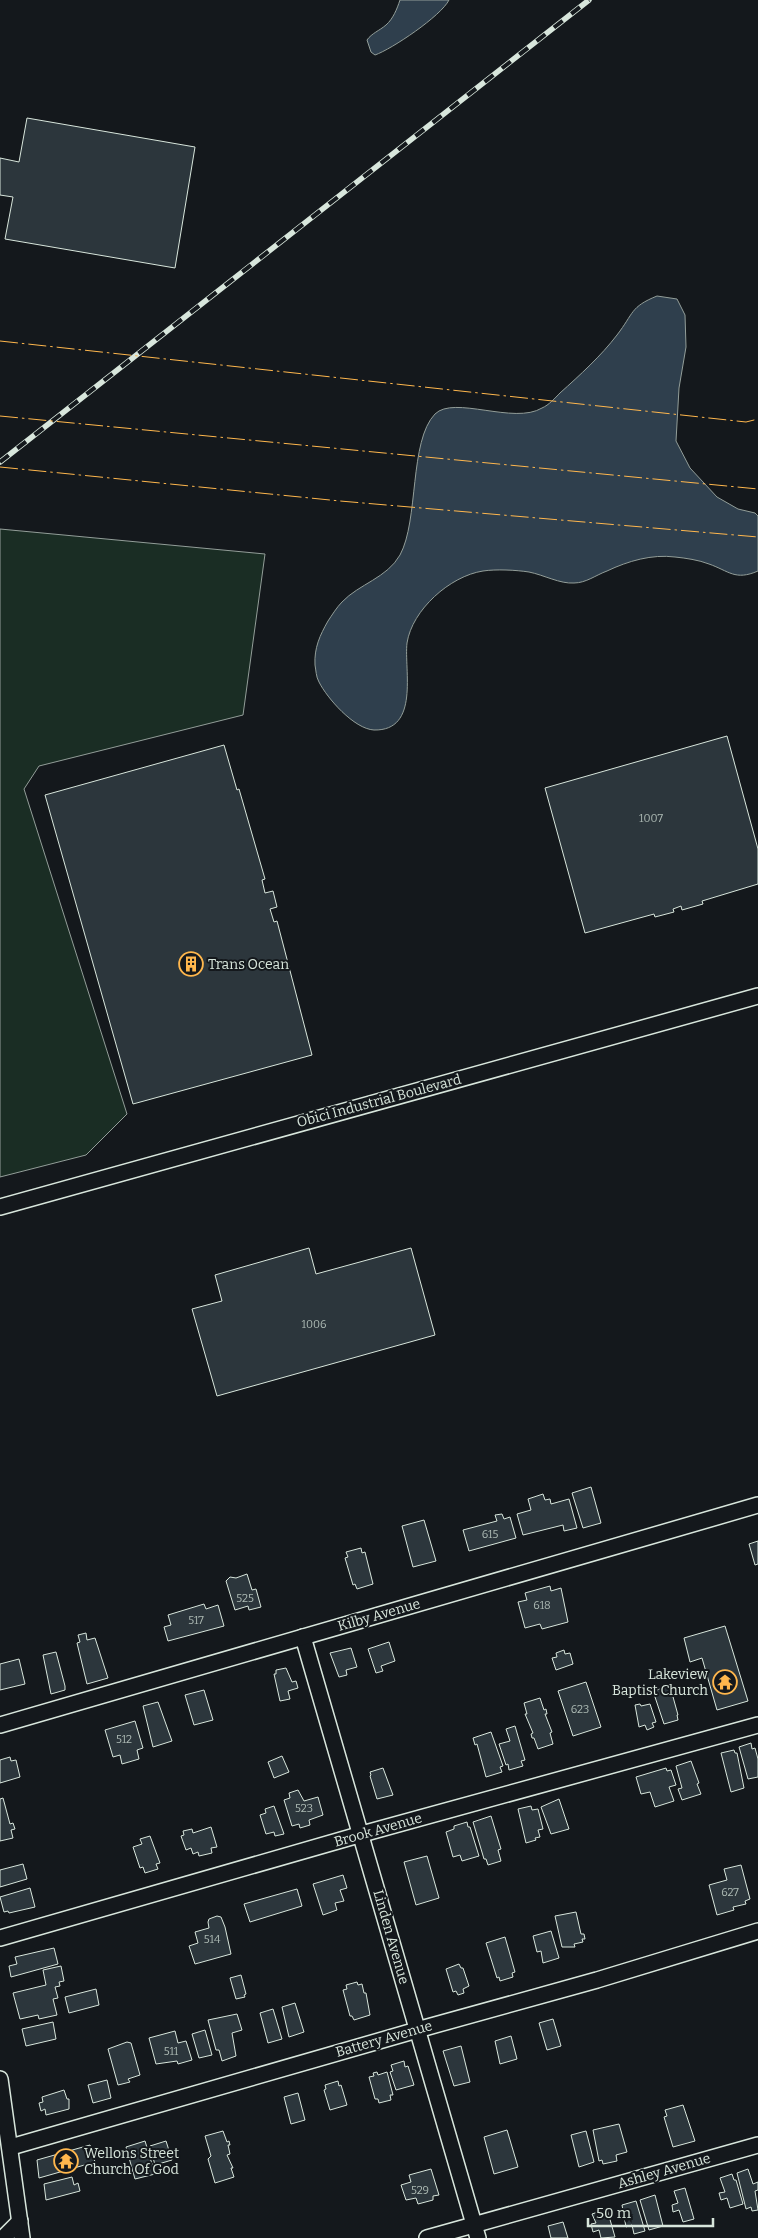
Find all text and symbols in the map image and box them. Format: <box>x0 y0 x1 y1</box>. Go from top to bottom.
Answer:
house number: 1007 <box>639 812 664 825</box>
building icon: Trans Ocean <box>178 951 204 977</box>
place label: Trans Ocean <box>208 956 289 973</box>
street label: Obici Industrial Boulevard <box>295 1071 463 1131</box>
house number: 1006 <box>301 1318 327 1331</box>
house number: 615 <box>482 1528 498 1541</box>
house number: 525 <box>236 1592 254 1605</box>
street label: Kilby Avenue <box>336 1595 422 1635</box>
house number: 618 <box>533 1599 551 1612</box>
house number: 517 <box>188 1614 204 1627</box>
place label: Lakeview Baptist Church <box>612 1666 709 1699</box>
temple icon: Lakeview Baptist Church <box>712 1669 738 1695</box>
house number: 623 <box>571 1703 589 1716</box>
house number: 512 <box>116 1733 132 1746</box>
house number: 523 <box>295 1802 313 1815</box>
street label: Brook Avenue <box>332 1809 424 1851</box>
house number: 627 <box>721 1886 739 1899</box>
street label: Linden Avenue <box>369 1888 413 1986</box>
house number: 514 <box>204 1933 221 1946</box>
street label: Battery Avenue <box>334 2017 434 2061</box>
house number: 511 <box>164 2045 179 2058</box>
place label: Wellons Street Church Of God <box>84 2145 179 2178</box>
temple icon: Wellons Street Church Of God <box>53 2148 79 2174</box>
street label: Ashley Avenue <box>616 2150 712 2192</box>
house number: 529 <box>411 2184 429 2197</box>
scale bar <box>588 2196 713 2228</box>
text: 50 m <box>596 2204 632 2222</box>

